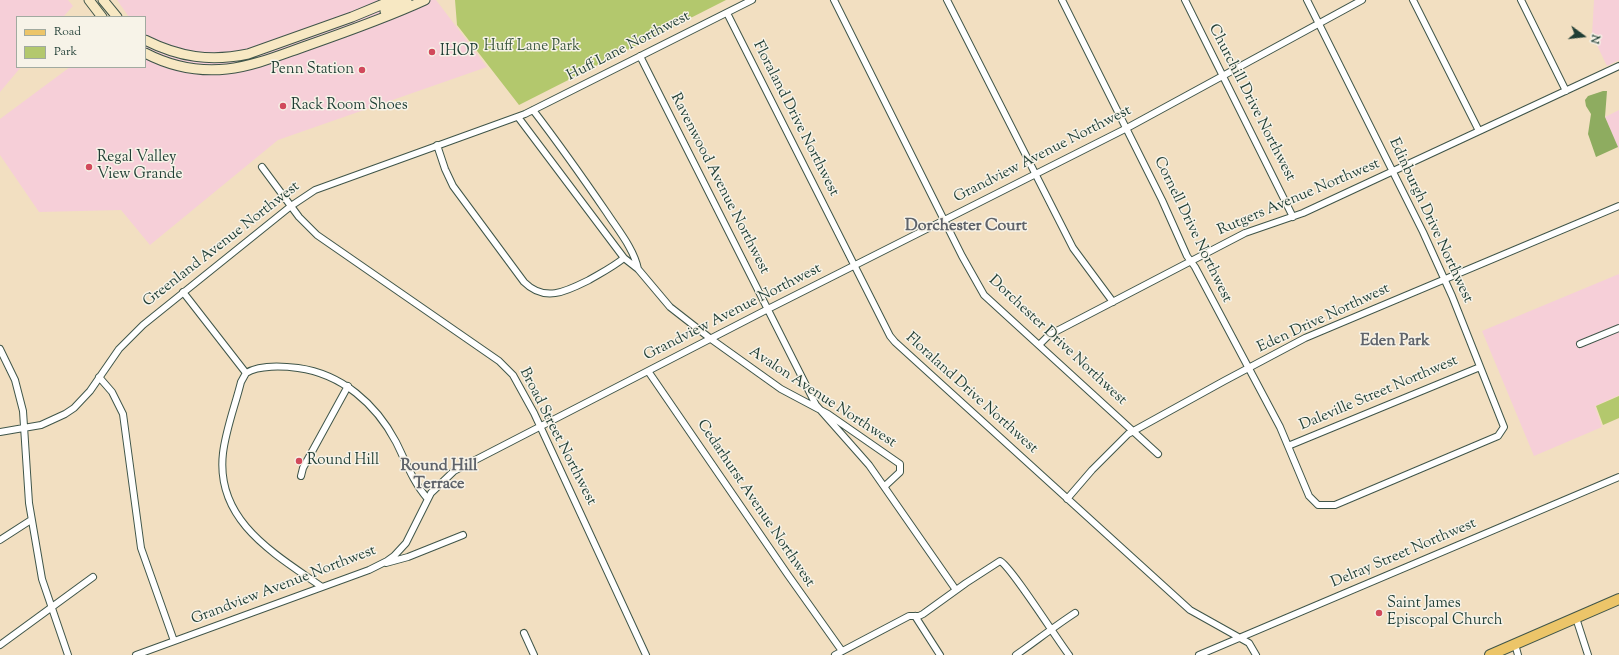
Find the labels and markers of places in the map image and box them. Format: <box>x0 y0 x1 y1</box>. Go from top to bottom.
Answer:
place label: IHOP <box>440 43 478 61</box>
marker: IHOP <box>427 47 437 57</box>
place label: Penn Station <box>271 61 354 79</box>
marker: Penn Station <box>357 65 367 75</box>
place label: Rack Room Shoes <box>291 97 408 115</box>
marker: Rack Room Shoes <box>278 101 288 111</box>
place label: Regal Valley View Grande <box>97 149 182 184</box>
marker: Regal Valley View Grande <box>84 162 94 172</box>
place label: Round Hill <box>307 452 379 470</box>
marker: Round Hill <box>294 456 304 466</box>
place label: Saint James Episcopal Church <box>1387 595 1503 630</box>
marker: Saint James Episcopal Church <box>1374 608 1384 618</box>

